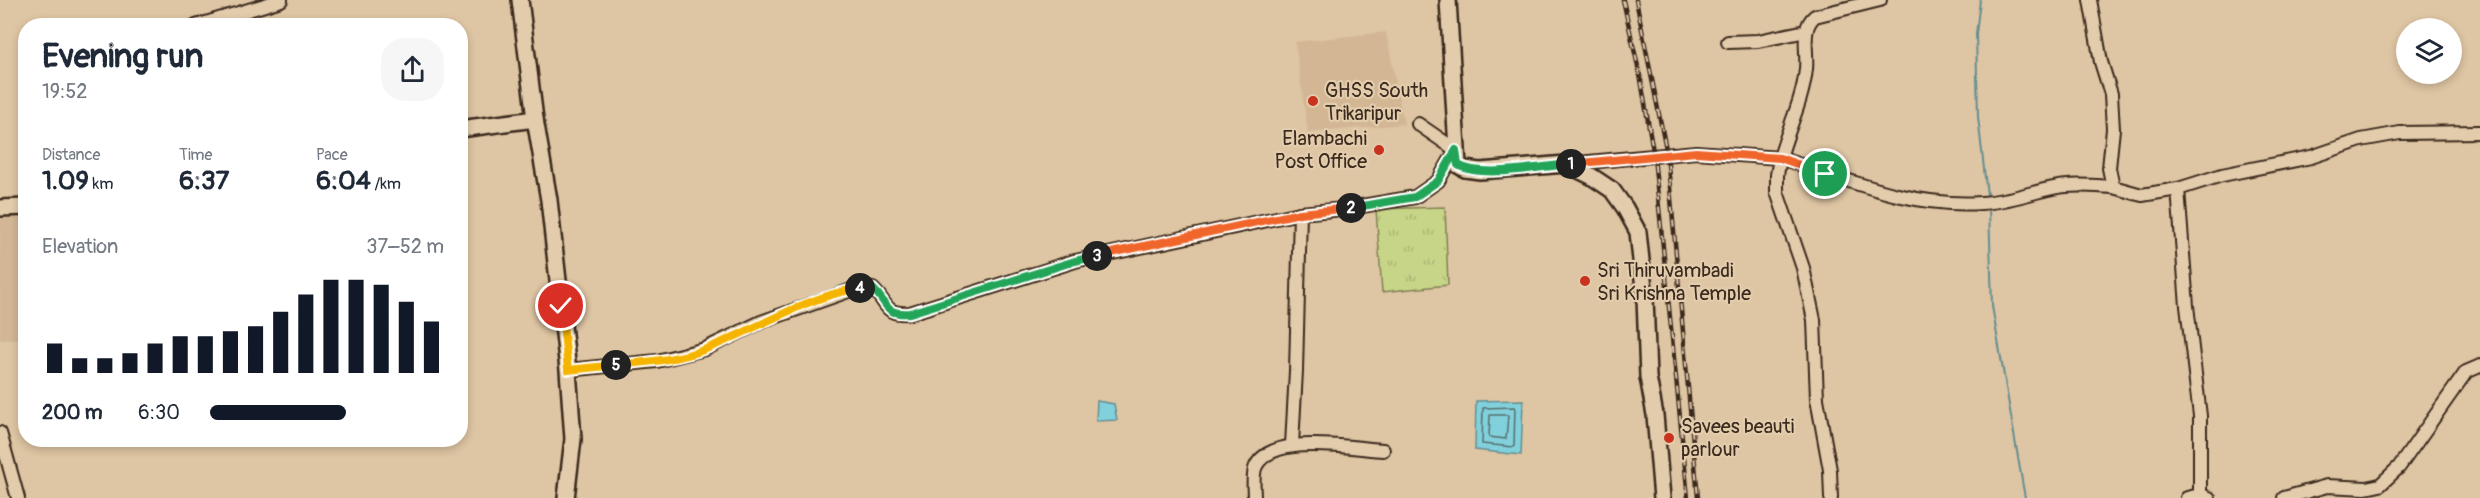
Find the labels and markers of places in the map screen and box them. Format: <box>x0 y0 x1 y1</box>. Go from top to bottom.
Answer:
place label: GHSS South Trikaripur <box>1325 78 1428 126</box>
marker: GHSS South Trikaripur <box>1306 94 1320 108</box>
place label: Elambachi Post Office <box>1275 126 1367 174</box>
marker: Elambachi Post Office <box>1372 143 1386 157</box>
pin <box>1799 148 1850 199</box>
pin: 1 <box>1556 149 1586 179</box>
pin: 2 <box>1336 193 1366 223</box>
pin: 3 <box>1082 241 1112 271</box>
place label: Sri Thiruvambadi Sri Krishna Temple <box>1597 258 1751 306</box>
pin: 4 <box>845 273 875 303</box>
marker: Sri Thiruvambadi Sri Krishna Temple <box>1578 274 1592 288</box>
pin <box>535 280 586 331</box>
pin: 5 <box>601 350 631 380</box>
place label: Savees beauti parlour <box>1681 414 1794 462</box>
marker: Savees beauti parlour <box>1662 431 1676 445</box>

